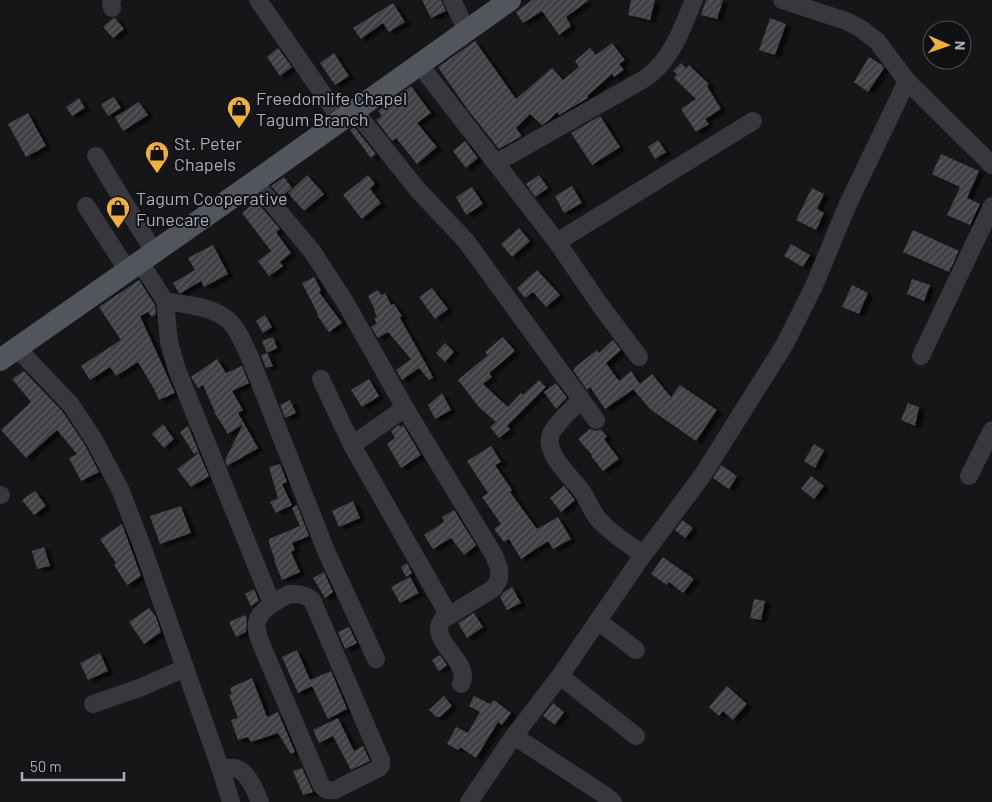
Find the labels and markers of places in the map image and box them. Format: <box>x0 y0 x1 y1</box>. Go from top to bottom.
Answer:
place label: Freedomlife Chapel Tagum Branch <box>256 87 407 130</box>
shop icon: Freedomlife Chapel Tagum Branch <box>226 95 252 129</box>
place label: St. Peter Chapels <box>174 132 242 175</box>
shop icon: St. Peter Chapels <box>144 140 170 174</box>
place label: Tagum Cooperative Funecare <box>136 187 288 230</box>
shop icon: Tagum Cooperative Funecare <box>105 195 131 229</box>

